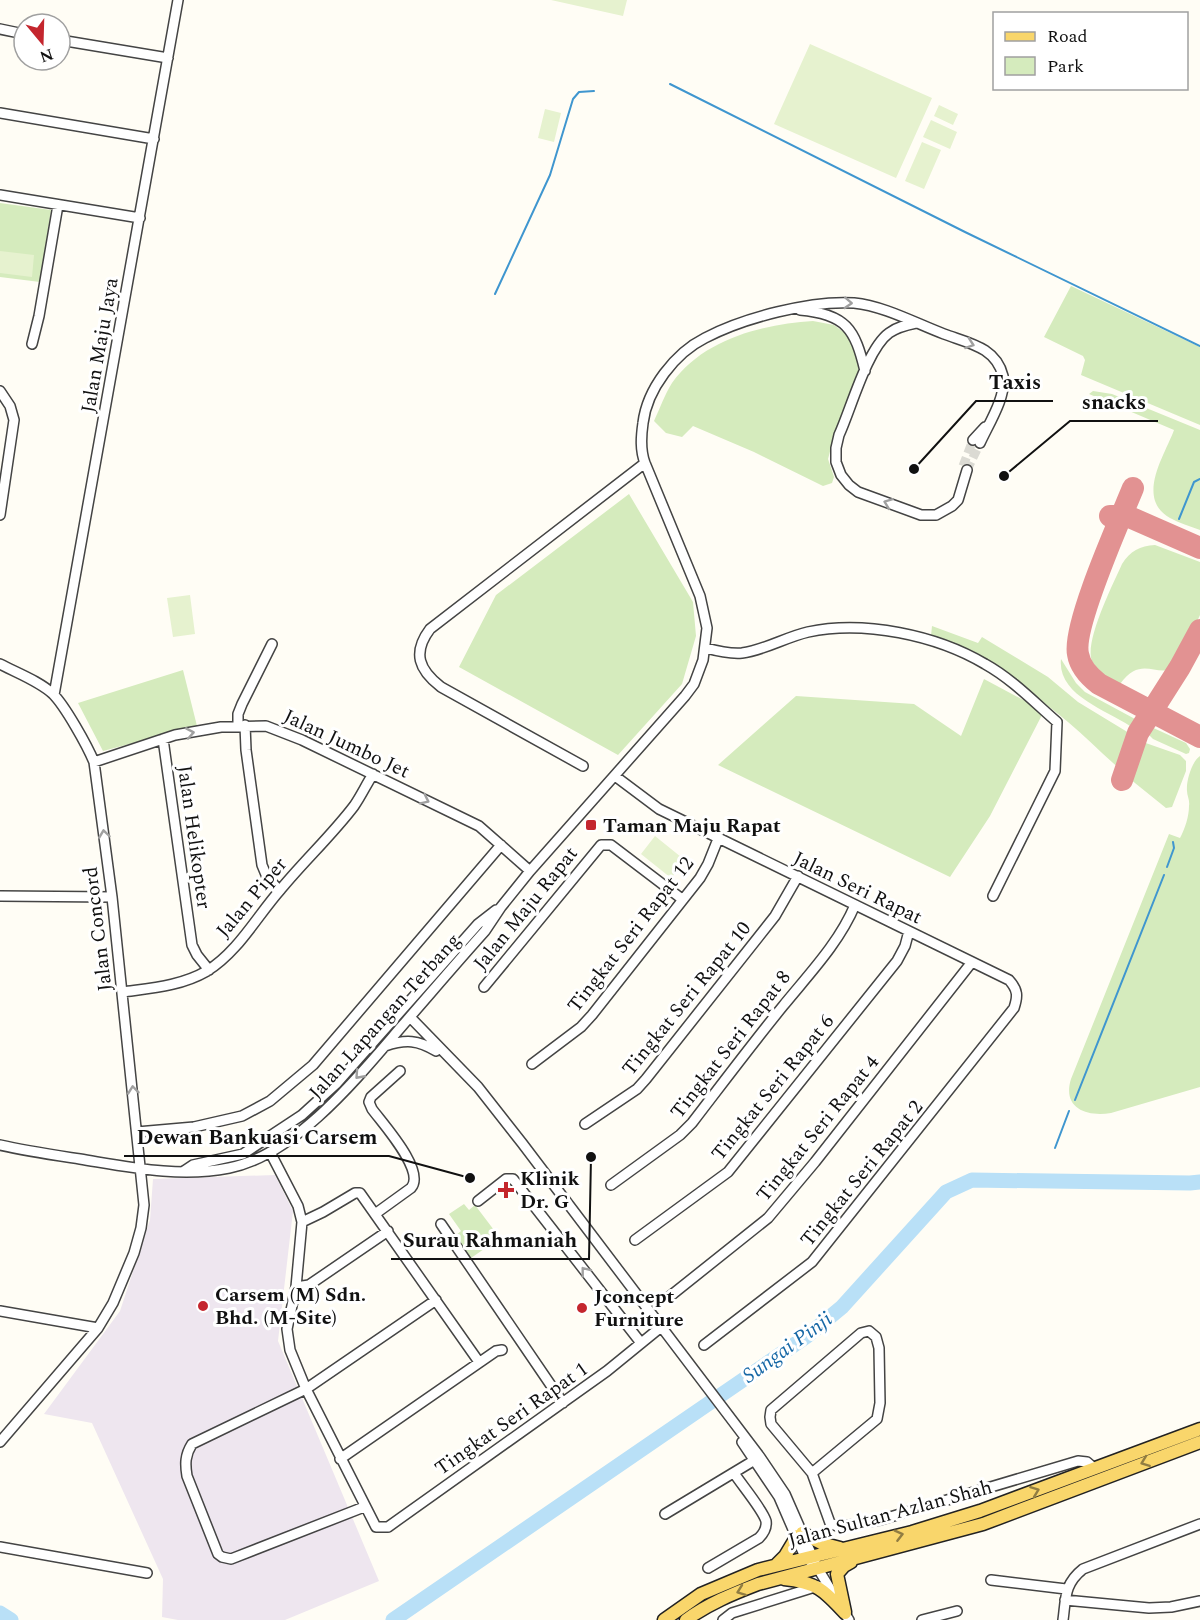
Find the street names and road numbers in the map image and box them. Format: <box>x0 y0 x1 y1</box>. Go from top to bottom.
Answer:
street label: Jalan Maju Jaya <box>73 275 127 415</box>
street label: Jalan Jumbo Jet <box>278 702 415 786</box>
street label: Jalan Helikopter <box>169 763 219 911</box>
street label: Jalan Maju Rapat <box>466 840 585 977</box>
street label: Jalan Seri Rapat <box>788 844 927 932</box>
street label: Tingkat Seri Rapat 12 <box>560 850 701 1019</box>
street label: Jalan Piper <box>209 851 295 945</box>
street label: Jalan Concord <box>75 865 121 993</box>
street label: Tingkat Seri Rapat 10 <box>615 915 759 1082</box>
street label: Jalan Lapangan Terbang <box>302 927 468 1107</box>
street label: Tingkat Seri Rapat 8 <box>663 964 798 1125</box>
street label: Tingkat Seri Rapat 6 <box>704 1008 841 1167</box>
street label: Tingkat Seri Rapat 4 <box>749 1049 886 1208</box>
street label: Tingkat Seri Rapat 2 <box>793 1094 930 1253</box>
street label: Tingkat Seri Rapat 1 <box>429 1355 594 1483</box>
street label: Jalan Sultan Azlan Shah <box>785 1472 996 1556</box>

